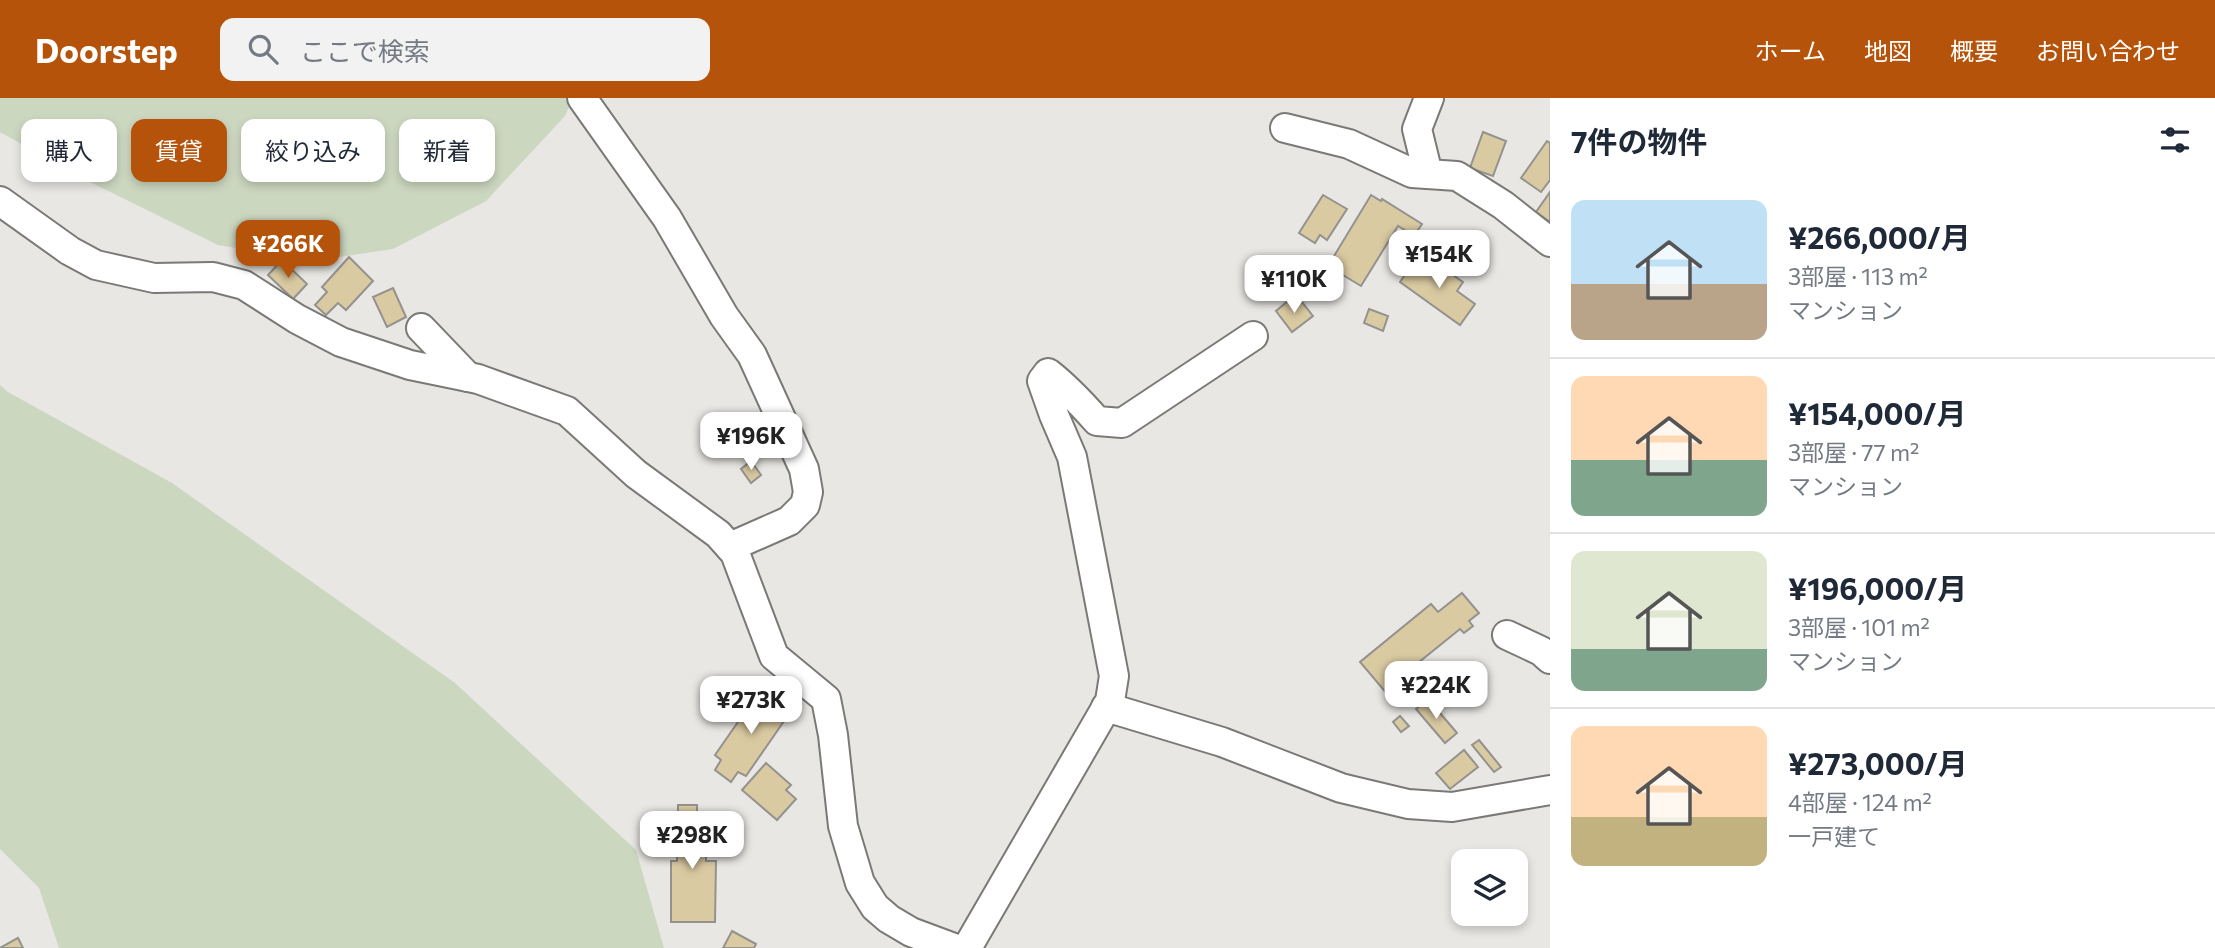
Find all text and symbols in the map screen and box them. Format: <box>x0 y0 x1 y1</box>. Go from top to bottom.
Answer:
search box <box>220 18 710 81</box>
text: Doorstep <box>35 29 178 70</box>
icon: search <box>244 30 282 68</box>
text: ここで検索 <box>300 35 430 66</box>
text: ホーム <box>1755 36 1826 65</box>
text: 地図 <box>1864 36 1912 65</box>
text: 概要 <box>1950 36 1998 65</box>
text: お問い合わせ <box>2036 36 2180 65</box>
chip: 購入 <box>21 119 117 182</box>
chip: 賃貸 <box>131 119 227 182</box>
chip: 絞り込み <box>241 119 385 182</box>
chip: 新着 <box>399 119 495 182</box>
icon: filters <box>2156 121 2194 159</box>
text: 7件の物件 <box>1571 122 1708 159</box>
text: ¥266,000/月 <box>1788 218 1971 255</box>
pin: ¥266K <box>239 220 337 280</box>
icon: home <box>1627 228 1711 312</box>
text: ¥266K <box>252 229 324 257</box>
pin: ¥154K <box>1390 230 1488 290</box>
text: ¥154K <box>1405 239 1473 267</box>
pin: ¥110K <box>1245 256 1343 315</box>
text: 3部屋 · 113 m² <box>1788 262 1928 290</box>
text: ¥110K <box>1261 264 1327 292</box>
text: マンション <box>1788 296 1903 324</box>
text: ¥154,000/月 <box>1788 394 1966 431</box>
icon: home <box>1627 404 1711 488</box>
pin: ¥196K <box>702 412 800 472</box>
text: ¥196K <box>716 421 786 449</box>
text: 3部屋 · 77 m² <box>1788 438 1919 466</box>
text: マンション <box>1788 472 1903 500</box>
text: ¥196,000/月 <box>1788 569 1967 606</box>
icon: home <box>1627 579 1711 663</box>
text: 3部屋 · 101 m² <box>1788 613 1930 641</box>
text: マンション <box>1788 647 1903 675</box>
pin: ¥224K <box>1387 662 1485 721</box>
text: ¥224K <box>1401 670 1471 698</box>
pin: ¥273K <box>702 676 800 736</box>
text: ¥273K <box>716 685 786 713</box>
text: ¥273,000/月 <box>1788 744 1968 781</box>
icon: home <box>1627 754 1711 838</box>
text: 4部屋 · 124 m² <box>1788 788 1932 816</box>
pin: ¥298K <box>643 812 741 871</box>
text: ¥298K <box>656 820 728 848</box>
text: 一戸建て <box>1788 822 1880 850</box>
map controls <box>1451 849 1528 926</box>
button: layers <box>1451 849 1528 926</box>

